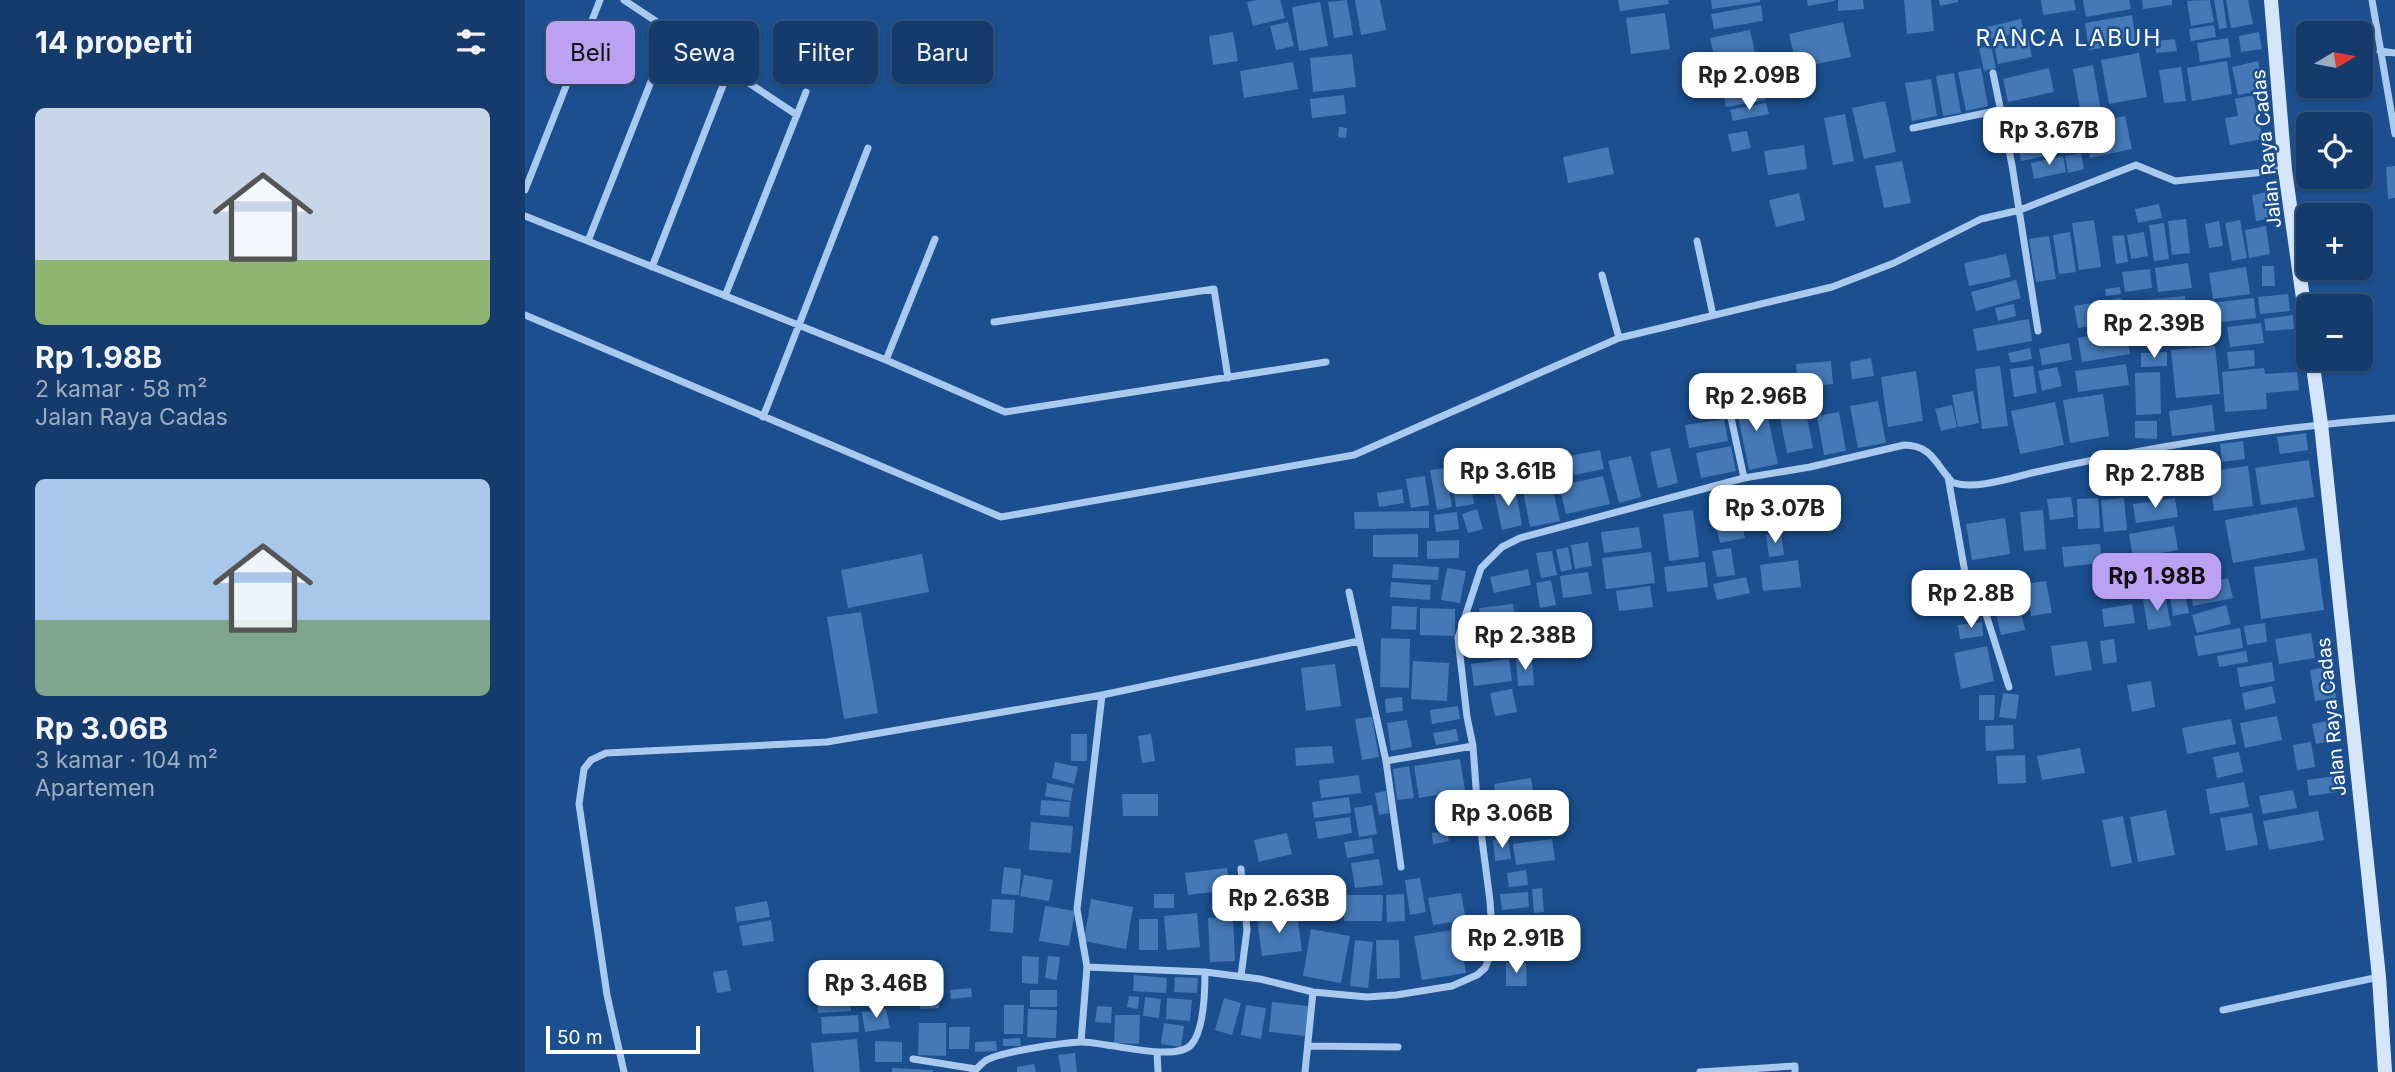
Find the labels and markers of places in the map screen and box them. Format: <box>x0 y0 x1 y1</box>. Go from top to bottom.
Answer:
pin: Rp 2.09B <box>1677 52 1821 112</box>
pin: Rp 3.67B <box>1977 108 2121 167</box>
pin: Rp 2.39B <box>2082 300 2226 360</box>
pin: Rp 2.96B <box>1684 374 1828 433</box>
pin: Rp 3.61B <box>1436 448 1580 508</box>
pin: Rp 2.78B <box>2083 450 2227 510</box>
pin: Rp 3.07B <box>1703 486 1847 545</box>
pin: Rp 1.98B <box>2085 554 2229 613</box>
pin: Rp 2.8B <box>1906 570 2036 630</box>
pin: Rp 2.38B <box>1453 612 1597 672</box>
pin: Rp 3.06B <box>1430 790 1574 850</box>
pin: Rp 2.63B <box>1207 876 1351 935</box>
pin: Rp 2.91B <box>1444 916 1588 975</box>
pin: Rp 3.46B <box>804 960 948 1020</box>

